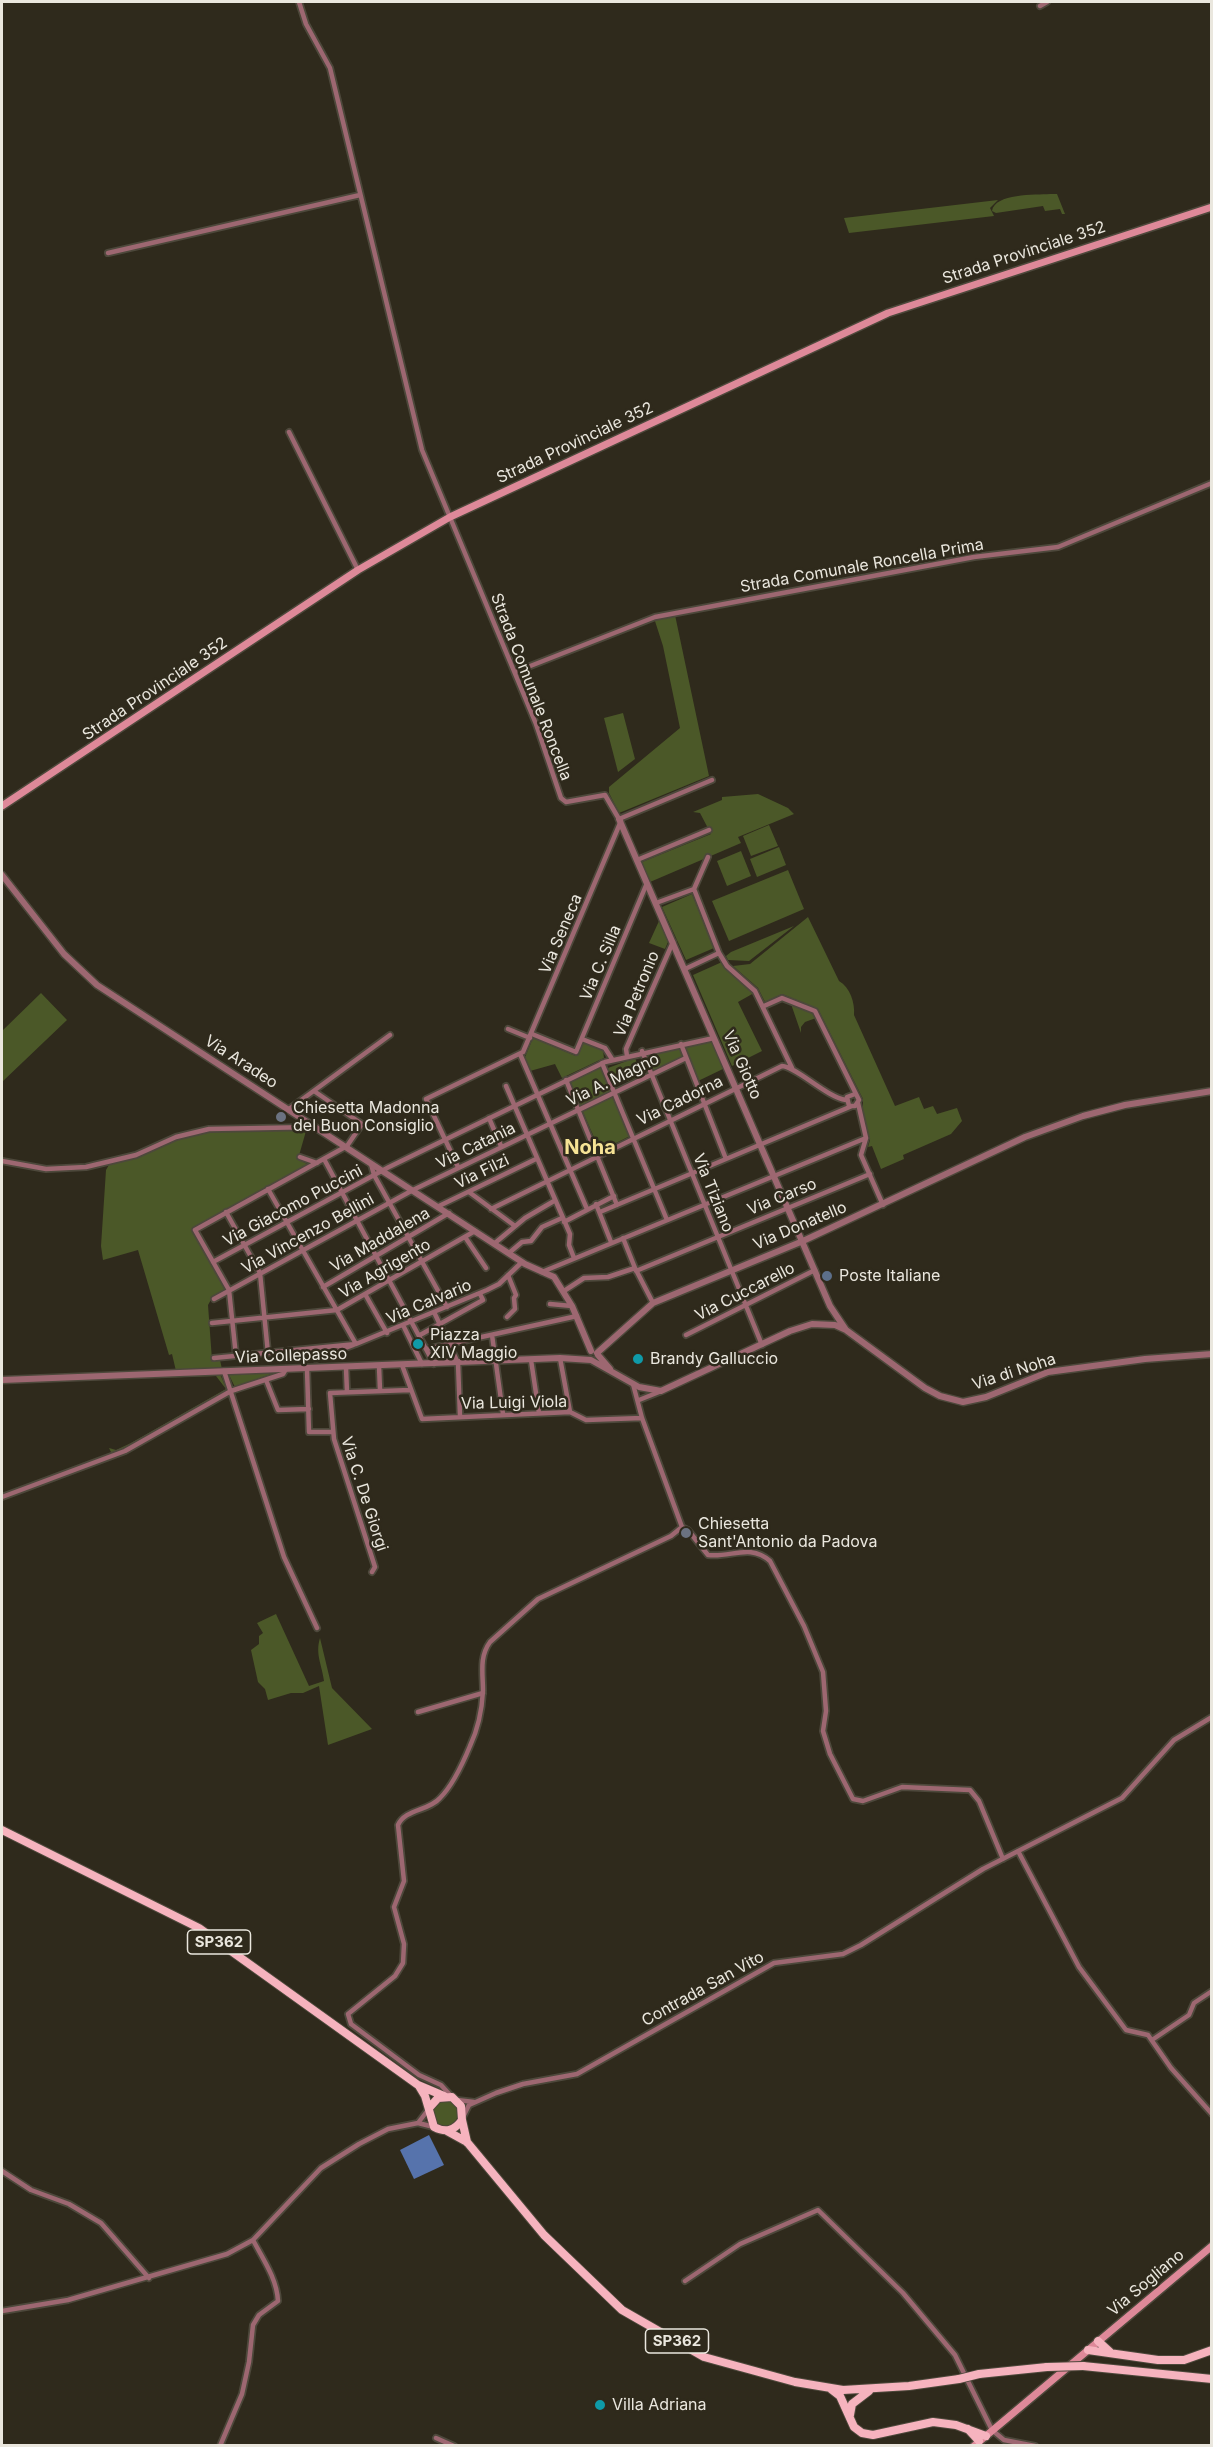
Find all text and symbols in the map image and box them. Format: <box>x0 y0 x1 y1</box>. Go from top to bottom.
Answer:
street label: Strada Provinciale 352 <box>940 218 1108 288</box>
street label: Strada Provinciale 352 <box>494 398 656 488</box>
street label: Strada Comunale Roncella Prima <box>739 535 985 597</box>
street label: Strada Comunale Roncella <box>486 591 576 783</box>
street label: Strada Provinciale 352 <box>79 633 231 745</box>
street label: Via Seneca <box>536 891 586 977</box>
street label: Via C. Silla <box>577 922 625 1004</box>
street label: Via Petronio <box>610 948 664 1040</box>
street label: Via Giotto <box>718 1028 766 1102</box>
street label: Via Aradeo <box>201 1031 281 1093</box>
street label: Via A. Magno <box>563 1049 663 1111</box>
street label: Via Cadorna <box>634 1072 726 1130</box>
place label: Chiesetta Madonna del Buon Consiglio <box>293 1098 439 1136</box>
marker: Chiesetta Madonna del Buon Consiglio <box>274 1110 288 1124</box>
street label: Via Catania <box>433 1119 519 1173</box>
district label: Noha <box>564 1136 616 1160</box>
street label: Via Filzi <box>452 1151 512 1193</box>
street label: Via Tiziano <box>688 1151 738 1235</box>
street label: Via Giacomo Puccini <box>220 1161 366 1251</box>
street label: Via Carso <box>744 1174 820 1220</box>
street label: Via Vincenzo Bellini <box>239 1190 377 1278</box>
street label: Via Donatello <box>750 1198 850 1254</box>
street label: Via Maddalena <box>327 1204 433 1276</box>
street label: Via Agrigento <box>336 1235 434 1303</box>
street label: Via Cuccarello <box>692 1259 798 1325</box>
place label: Poste Italiane <box>839 1266 940 1286</box>
marker: Poste Italiane <box>820 1269 834 1283</box>
street label: Via Calvario <box>384 1275 474 1329</box>
place label: Piazza XIV Maggio <box>430 1325 517 1363</box>
marker: Piazza XIV Maggio <box>411 1337 425 1351</box>
street label: Via Collepasso <box>235 1344 347 1368</box>
place label: Brandy Galluccio <box>650 1349 778 1369</box>
street label: Via di Noha <box>970 1349 1058 1395</box>
marker: Brandy Galluccio <box>631 1352 645 1366</box>
street label: Via Luigi Viola <box>461 1392 567 1414</box>
street label: Via C. De Giorgi <box>336 1434 392 1554</box>
place label: Chiesetta Sant'Antonio da Padova <box>698 1514 878 1552</box>
marker: Chiesetta Sant'Antonio da Padova <box>679 1526 693 1540</box>
road number: SP362 <box>188 1930 250 1954</box>
street label: Contrada San Vito <box>638 1947 768 2031</box>
street label: Via Sogliano <box>1104 2245 1188 2321</box>
road number: SP362 <box>646 2329 708 2353</box>
place label: Villa Adriana <box>612 2395 707 2415</box>
marker: Villa Adriana <box>593 2398 607 2412</box>

